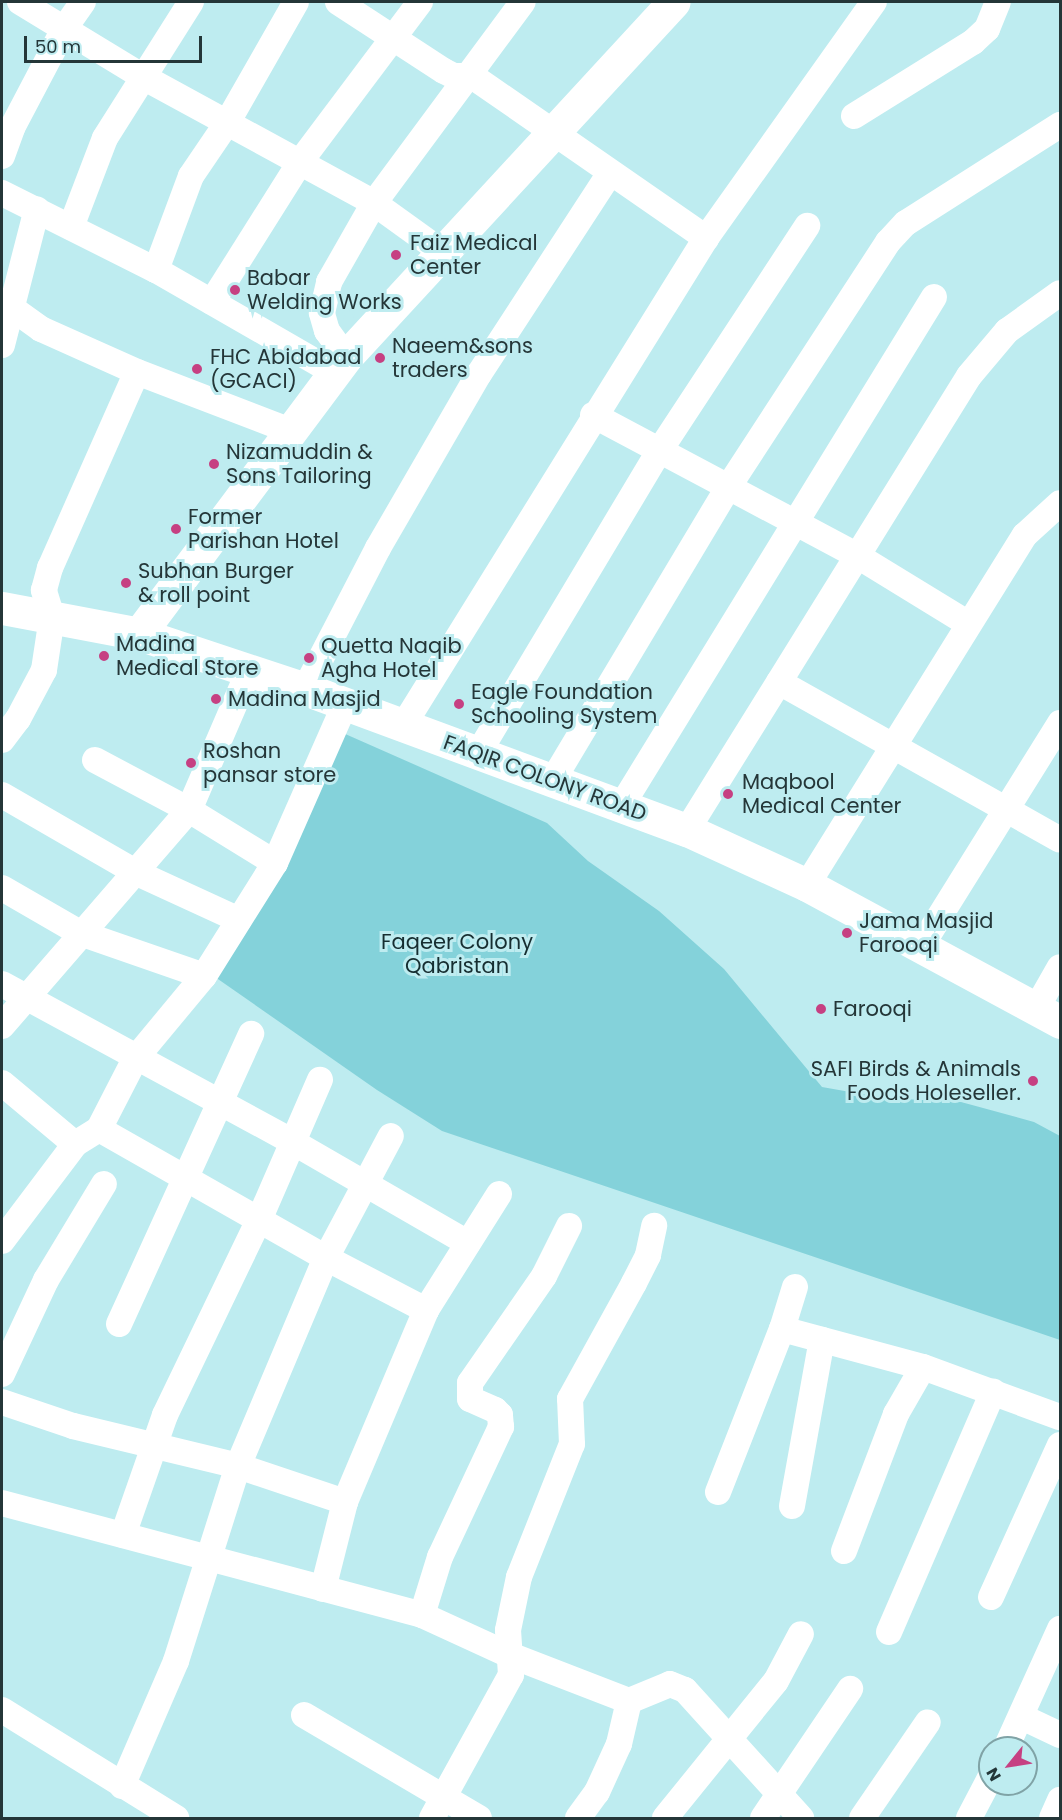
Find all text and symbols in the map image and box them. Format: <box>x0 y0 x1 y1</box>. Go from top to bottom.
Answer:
scale bar <box>27 24 206 62</box>
text: 50 m <box>35 34 81 59</box>
place label: Faiz Medical Center <box>410 230 538 280</box>
marker: Faiz Medical Center <box>387 246 405 264</box>
place label: Babar Welding Works <box>247 265 402 315</box>
marker: Babar Welding Works <box>228 283 242 297</box>
place label: Naeem&sons traders <box>392 333 533 383</box>
place label: FHC Abidabad (GCACI) <box>210 344 361 394</box>
marker: Naeem&sons traders <box>373 351 387 365</box>
marker: FHC Abidabad (GCACI) <box>188 360 206 378</box>
place label: Nizamuddin & Sons Tailoring <box>226 439 373 489</box>
marker: Nizamuddin & Sons Tailoring <box>207 457 221 471</box>
place label: Former Parishan Hotel <box>188 504 339 554</box>
marker: Former Parishan Hotel <box>169 522 183 536</box>
place label: Subhan Burger & roll point <box>138 558 294 608</box>
marker: Subhan Burger & roll point <box>119 576 133 590</box>
place label: Madina Medical Store <box>116 631 258 681</box>
place label: Quetta Naqib Agha Hotel <box>321 633 462 683</box>
marker: Madina Medical Store <box>97 649 111 663</box>
marker: Quetta Naqib Agha Hotel <box>302 651 316 665</box>
place label: Eagle Foundation Schooling System <box>471 679 657 729</box>
place label: Madina Masjid <box>228 686 381 712</box>
marker: Madina Masjid <box>209 692 223 706</box>
marker: Eagle Foundation Schooling System <box>452 697 466 711</box>
street label: FAQIR COLONY ROAD <box>440 730 650 826</box>
place label: Roshan pansar store <box>203 738 336 788</box>
marker: Roshan pansar store <box>184 756 198 770</box>
place label: Maqbool Medical Center <box>742 769 901 819</box>
marker: Maqbool Medical Center <box>719 785 737 803</box>
place label: Jama Masjid Farooqi <box>859 908 994 958</box>
marker: Jama Masjid Farooqi <box>840 926 854 940</box>
park label: Faqeer Colony Qabristan <box>381 929 533 979</box>
place label: Farooqi <box>833 996 912 1022</box>
marker: Farooqi <box>814 1002 828 1016</box>
place label: SAFI Birds & Animals Foods Holeseller. <box>811 1056 1021 1106</box>
marker: SAFI Birds & Animals Foods Holeseller. <box>1026 1074 1040 1088</box>
north arrow <box>978 1736 1038 1796</box>
text: N <box>981 1763 1007 1785</box>

